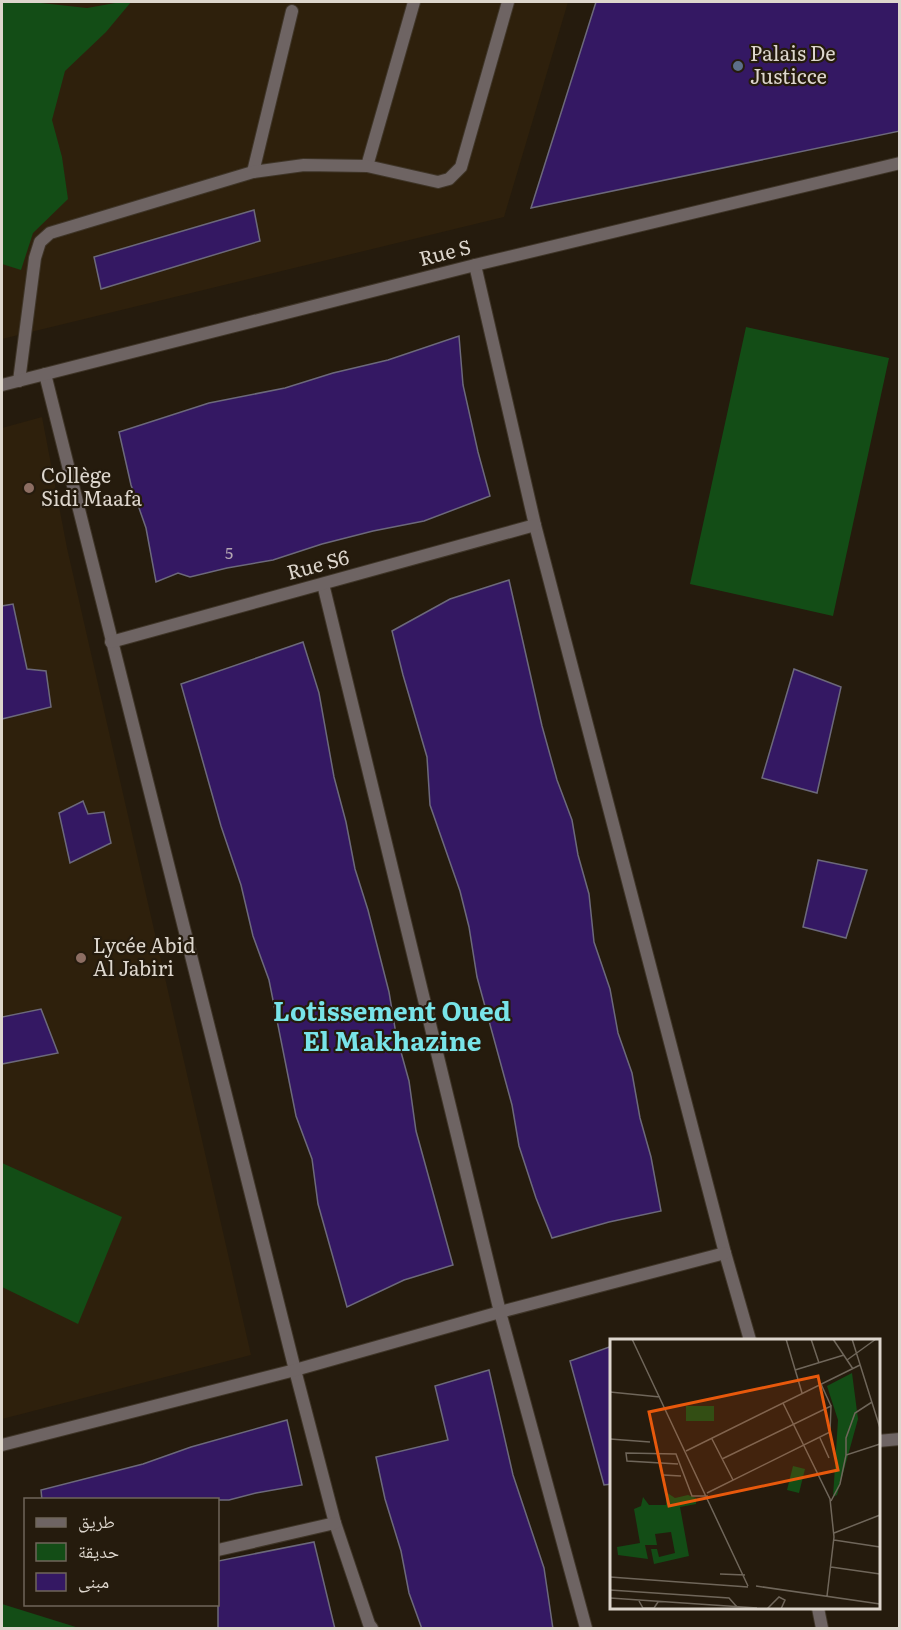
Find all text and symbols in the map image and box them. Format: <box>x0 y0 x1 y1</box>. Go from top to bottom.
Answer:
place label: Palais De Justicce <box>750 37 836 90</box>
marker: Palais De Justicce <box>731 59 745 73</box>
street label: Rue S <box>415 230 474 272</box>
place label: Collège Sidi Maafa <box>41 459 142 512</box>
marker: Collège Sidi Maafa <box>22 481 36 495</box>
house number: 5 <box>225 540 233 564</box>
street label: Rue S6 <box>283 540 352 586</box>
place label: Lycée Abid Al Jabiri <box>93 929 195 982</box>
marker: Lycée Abid Al Jabiri <box>74 951 88 965</box>
district label: Lotissement Oued El Makhazine <box>273 990 511 1059</box>
inset map <box>610 1339 880 1609</box>
legend <box>24 1498 219 1606</box>
text: طريق <box>78 1507 115 1534</box>
text: حديقة <box>78 1537 119 1564</box>
text: مبنى <box>78 1567 109 1594</box>

